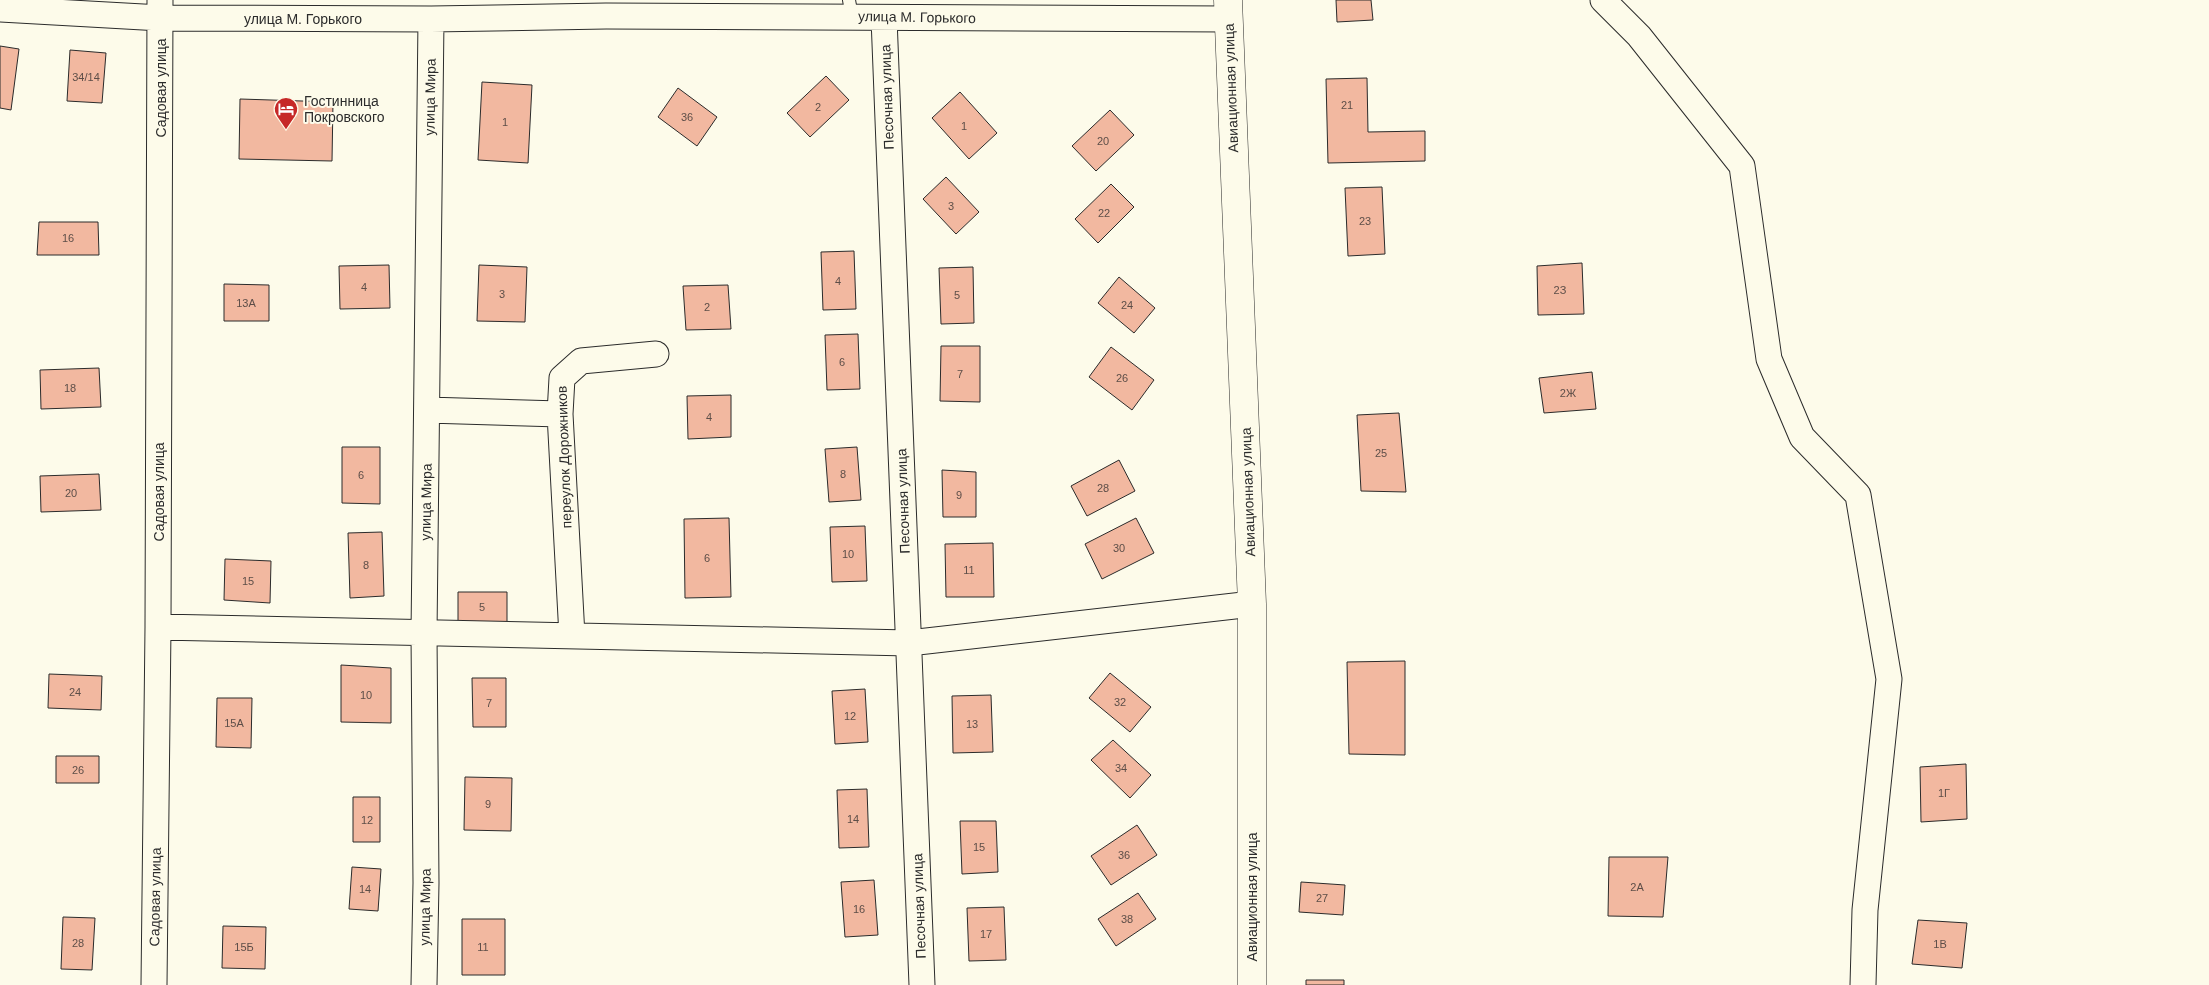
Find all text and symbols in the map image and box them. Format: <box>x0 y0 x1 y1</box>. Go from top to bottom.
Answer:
street label: улица М. Горького <box>858 8 976 26</box>
street label: улица М. Горького <box>244 11 362 27</box>
street label: Авиационная улица <box>1221 23 1241 153</box>
street label: Садовая улица <box>153 38 169 138</box>
street label: Песочная улица <box>877 44 897 150</box>
street label: улица Мира <box>421 58 439 136</box>
house number: 34/14 <box>72 71 100 83</box>
place label: Гостинница Покровского <box>304 93 385 125</box>
hotel icon: Гостинница Покровского <box>273 96 299 130</box>
house number: 21 <box>1341 99 1353 111</box>
house number: 2 <box>815 101 821 113</box>
house number: 36 <box>681 111 693 123</box>
house number: 1 <box>502 116 508 128</box>
house number: 1 <box>961 120 967 132</box>
house number: 20 <box>1097 135 1109 147</box>
house number: 3 <box>948 200 954 212</box>
house number: 22 <box>1098 207 1110 219</box>
house number: 23 <box>1359 215 1371 227</box>
house number: 16 <box>62 232 74 244</box>
house number: 4 <box>835 275 841 287</box>
house number: 4 <box>361 281 367 293</box>
house number: 2З <box>1554 284 1567 296</box>
house number: 3 <box>499 288 505 300</box>
house number: 5 <box>954 289 960 301</box>
house number: 13А <box>236 297 256 309</box>
house number: 24 <box>1121 299 1133 311</box>
house number: 2 <box>704 301 710 313</box>
house number: 6 <box>839 356 845 368</box>
house number: 7 <box>957 368 963 380</box>
house number: 26 <box>1116 372 1128 384</box>
house number: 18 <box>64 382 76 394</box>
street label: переулок Дорожников <box>554 385 574 529</box>
house number: 2Ж <box>1560 387 1576 399</box>
house number: 4 <box>706 411 712 423</box>
street label: Авиационная улица <box>1238 427 1258 557</box>
street label: Садовая улица <box>151 442 167 542</box>
house number: 25 <box>1375 447 1387 459</box>
street label: Песочная улица <box>893 448 913 554</box>
street label: улица Мира <box>417 463 435 541</box>
house number: 8 <box>840 468 846 480</box>
house number: 6 <box>358 469 364 481</box>
house number: 28 <box>1097 482 1109 494</box>
house number: 20 <box>65 487 77 499</box>
house number: 9 <box>956 489 962 501</box>
house number: 30 <box>1113 542 1125 554</box>
house number: 10 <box>842 548 854 560</box>
house number: 6 <box>704 552 710 564</box>
house number: 8 <box>363 559 369 571</box>
house number: 11 <box>963 564 975 576</box>
house number: 15 <box>242 575 254 587</box>
house number: 5 <box>479 601 485 613</box>
house number: 24 <box>69 686 81 698</box>
house number: 10 <box>360 689 372 701</box>
house number: 32 <box>1114 696 1126 708</box>
house number: 7 <box>486 697 492 709</box>
house number: 12 <box>844 710 856 722</box>
house number: 15А <box>224 717 244 729</box>
house number: 13 <box>966 718 978 730</box>
house number: 34 <box>1115 762 1127 774</box>
house number: 26 <box>72 764 84 776</box>
house number: 1Г <box>1938 787 1950 799</box>
house number: 9 <box>485 798 491 810</box>
house number: 14 <box>847 813 859 825</box>
house number: 12 <box>361 814 373 826</box>
street label: Авиационная улица <box>1244 832 1260 962</box>
house number: 15 <box>973 841 985 853</box>
street label: Садовая улица <box>146 847 164 947</box>
house number: 36 <box>1118 849 1130 861</box>
street label: Песочная улица <box>909 853 929 959</box>
street label: улица Мира <box>416 868 434 946</box>
house number: 2А <box>1630 881 1644 893</box>
house number: 14 <box>359 883 371 895</box>
house number: 27 <box>1316 892 1328 904</box>
house number: 16 <box>853 903 865 915</box>
house number: 38 <box>1121 913 1133 925</box>
house number: 17 <box>980 928 992 940</box>
house number: 28 <box>72 937 84 949</box>
house number: 1В <box>1933 938 1947 950</box>
house number: 15Б <box>234 941 254 953</box>
house number: 11 <box>477 941 489 953</box>

